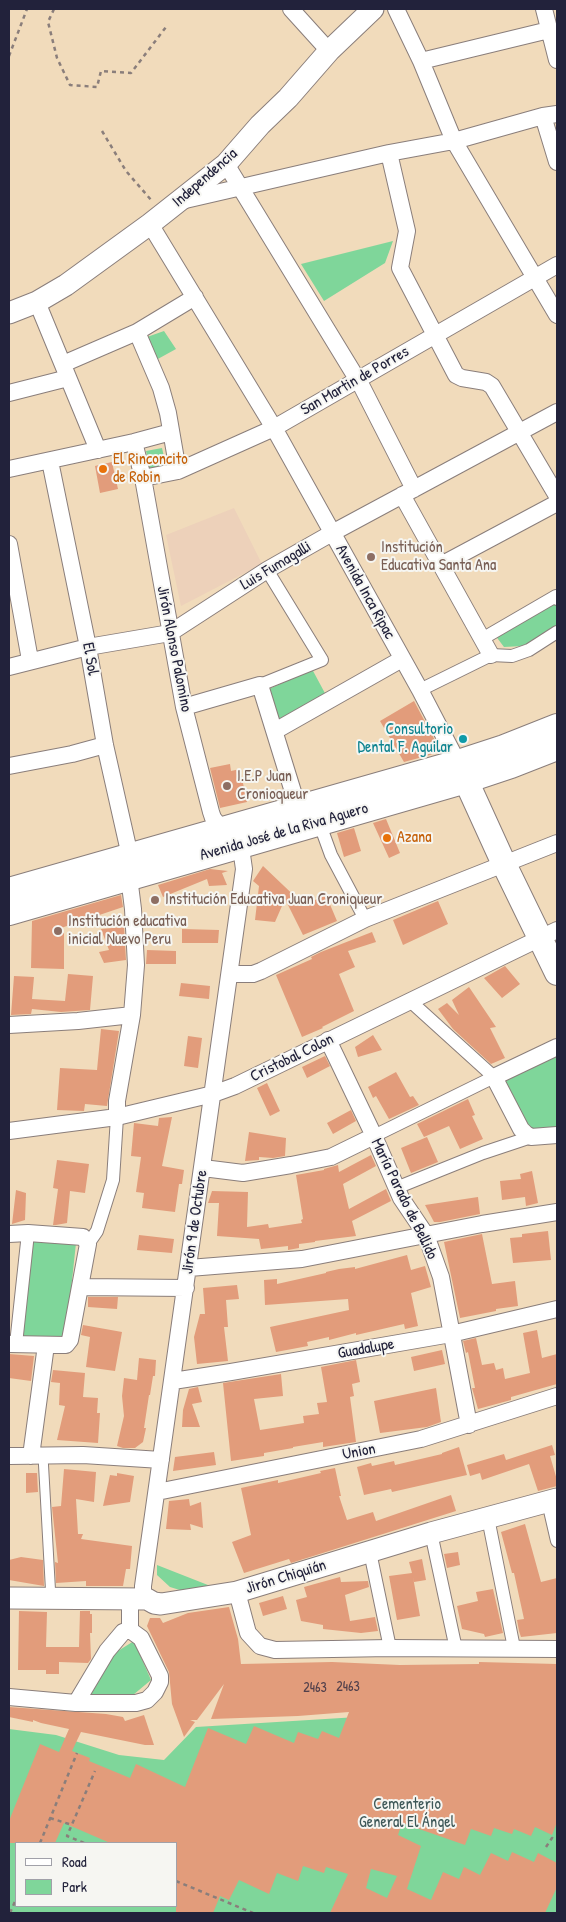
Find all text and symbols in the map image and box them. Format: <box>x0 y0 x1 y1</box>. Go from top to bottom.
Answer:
street label: Independencia <box>169 145 241 211</box>
street label: San Martin de Porres <box>297 342 413 420</box>
place label: El Rinconcito de Robin <box>113 450 188 488</box>
marker: El Rinconcito de Robin <box>97 463 109 475</box>
street label: Luis Fumagalli <box>237 537 315 595</box>
place label: Institución Educativa Santa Ana <box>381 538 496 576</box>
street label: Avenida Inca Ripac <box>331 541 399 643</box>
marker: Institución Educativa Santa Ana <box>365 551 377 563</box>
street label: Jirón Alonso Palomino <box>152 584 196 714</box>
street label: El Sol <box>78 641 102 677</box>
place label: Consultorio Dental F. Aguilar <box>357 720 453 758</box>
marker: Consultorio Dental F. Aguilar <box>457 733 469 745</box>
place label: I.E.P Juan Cronioqueur <box>237 767 308 805</box>
marker: I.E.P Juan Cronioqueur <box>221 780 233 792</box>
street label: Avenida José de la Riva Aguero <box>198 799 370 865</box>
place label: Azana <box>397 828 431 848</box>
marker: Azana <box>381 832 393 844</box>
place label: Institución Educativa Juan Croniqueur <box>165 890 382 910</box>
marker: Institución Educativa Juan Croniqueur <box>149 894 161 906</box>
place label: Institución educativa inicial Nuevo Peru <box>68 912 187 950</box>
marker: Institución educativa inicial Nuevo Peru <box>52 925 64 937</box>
street label: Cristobal Colon <box>247 1030 337 1086</box>
street label: María Parado de Bellido <box>366 1135 442 1263</box>
street label: Jirón 9 de Octubre <box>178 1169 212 1275</box>
street label: Guadalupe <box>336 1335 396 1363</box>
street label: Union <box>341 1439 377 1465</box>
street label: Jirón Chiquián <box>244 1556 328 1598</box>
house number: 2463 <box>336 1679 360 1695</box>
house number: 2463 <box>303 1680 327 1696</box>
park label: Cementerio General El Ángel <box>359 1795 455 1833</box>
legend <box>15 1842 178 1907</box>
text: Road <box>62 1851 87 1872</box>
text: Park <box>62 1876 87 1897</box>

